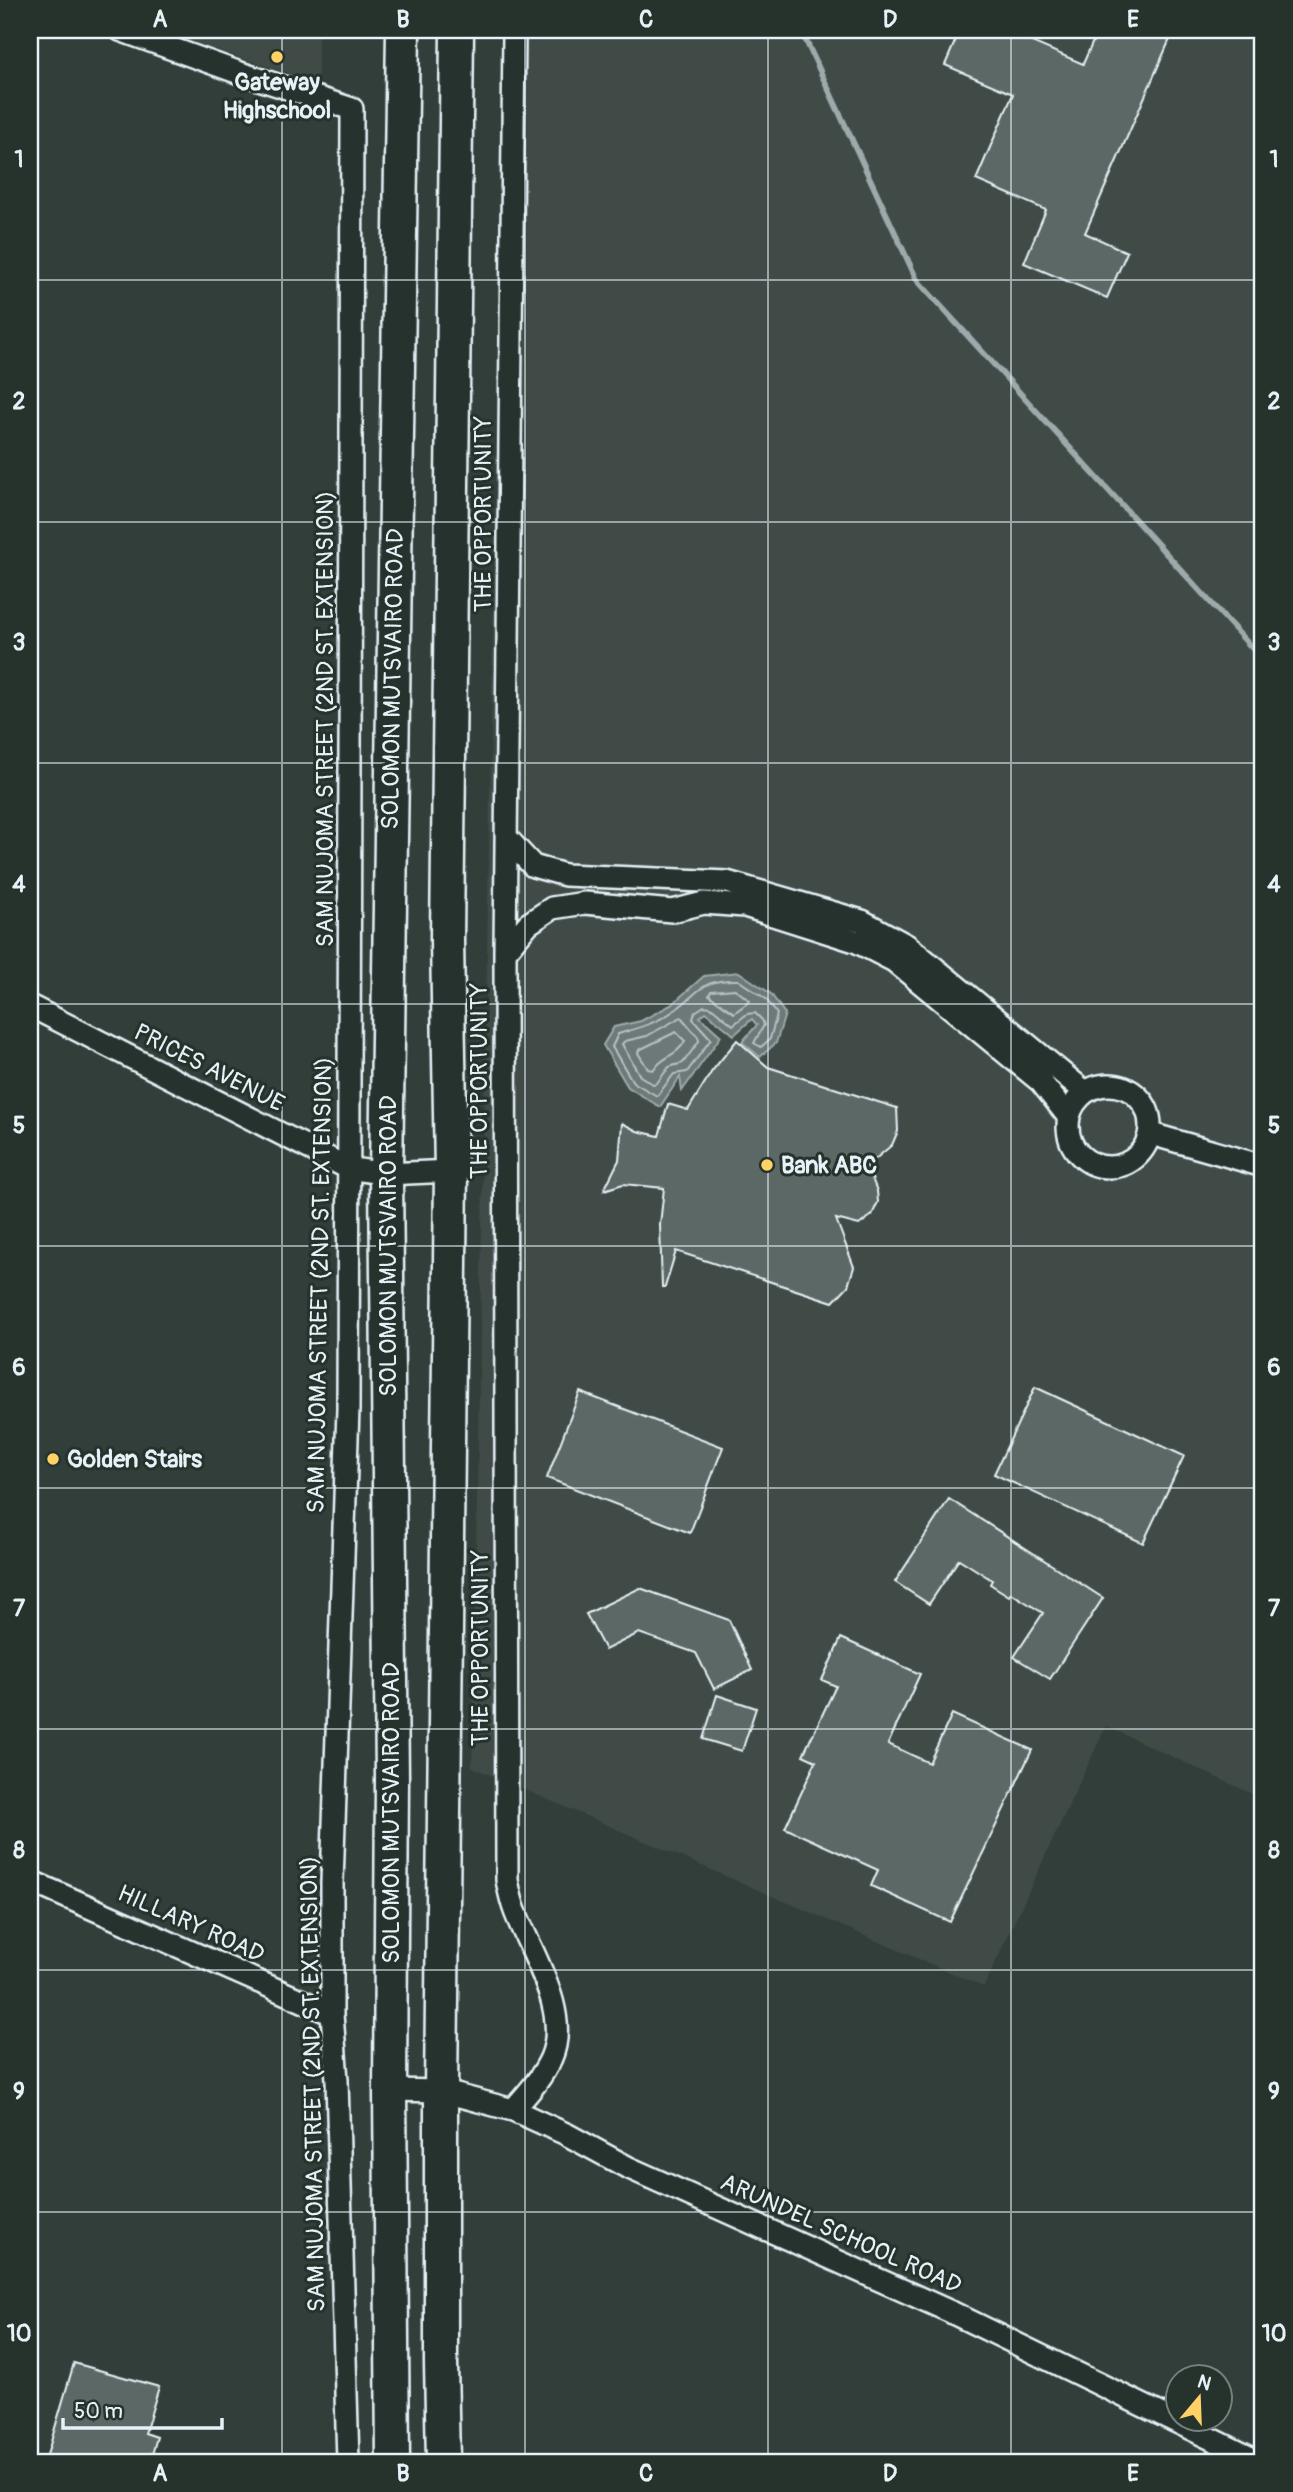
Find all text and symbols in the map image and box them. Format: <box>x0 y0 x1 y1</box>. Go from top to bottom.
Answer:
text: A <box>153 5 168 34</box>
text: B <box>396 5 410 34</box>
text: C <box>639 5 653 34</box>
text: D <box>883 5 897 34</box>
text: E <box>1127 5 1139 34</box>
marker: Gateway Highschool <box>269 49 285 65</box>
place label: Gateway Highschool <box>223 68 331 125</box>
text: 1 <box>15 145 24 174</box>
text: 1 <box>1270 145 1279 174</box>
text: 2 <box>13 387 26 416</box>
text: 2 <box>1268 387 1281 416</box>
street label: THE OPPORTUNITY <box>469 416 498 612</box>
street label: SAM NUJOMA STREET (2ND ST. EXTENSION) <box>311 491 340 947</box>
street label: SOLOMON MUTSVAIRO ROAD <box>376 528 410 830</box>
text: 3 <box>13 628 25 657</box>
text: 3 <box>1268 628 1280 657</box>
text: 4 <box>12 870 26 899</box>
text: 4 <box>1267 870 1281 899</box>
street label: THE OPPORTUNITY <box>465 983 494 1179</box>
street label: PRICES AVENUE <box>129 1018 289 1118</box>
street label: SAM NUJOMA STREET (2ND ST. EXTENSION) <box>302 1057 338 1513</box>
street label: SOLOMON MUTSVAIRO ROAD <box>374 1095 403 1397</box>
text: 5 <box>13 1111 25 1140</box>
text: 5 <box>1268 1111 1280 1140</box>
place label: Bank ABC <box>781 1151 877 1180</box>
marker: Bank ABC <box>759 1157 775 1173</box>
text: 6 <box>12 1353 26 1382</box>
text: 6 <box>1267 1353 1281 1382</box>
place label: Golden Stairs <box>67 1445 202 1474</box>
marker: Golden Stairs <box>45 1451 61 1467</box>
street label: THE OPPORTUNITY <box>466 1550 495 1746</box>
text: 7 <box>13 1594 26 1623</box>
text: 7 <box>1268 1594 1281 1623</box>
street label: SOLOMON MUTSVAIRO ROAD <box>377 1662 406 1964</box>
text: 8 <box>13 1836 25 1865</box>
text: 8 <box>1268 1836 1280 1865</box>
street label: SAM NUJOMA STREET (2ND ST. EXTENSION) <box>295 1856 331 2312</box>
street label: HILLARY ROAD <box>113 1879 269 1969</box>
text: 9 <box>13 2077 25 2106</box>
text: 9 <box>1268 2077 1280 2106</box>
street label: ARUNDEL SCHOOL ROAD <box>716 2168 966 2300</box>
text: 10 <box>7 2319 31 2348</box>
text: 10 <box>1262 2319 1286 2348</box>
north arrow <box>1164 2362 1234 2432</box>
text: N <box>1194 2369 1214 2396</box>
scale bar <box>63 2387 222 2431</box>
text: 50 m <box>74 2398 123 2425</box>
text: A <box>153 2459 168 2488</box>
text: B <box>396 2459 410 2488</box>
text: C <box>639 2459 653 2488</box>
text: D <box>883 2459 897 2488</box>
text: E <box>1127 2459 1139 2488</box>

